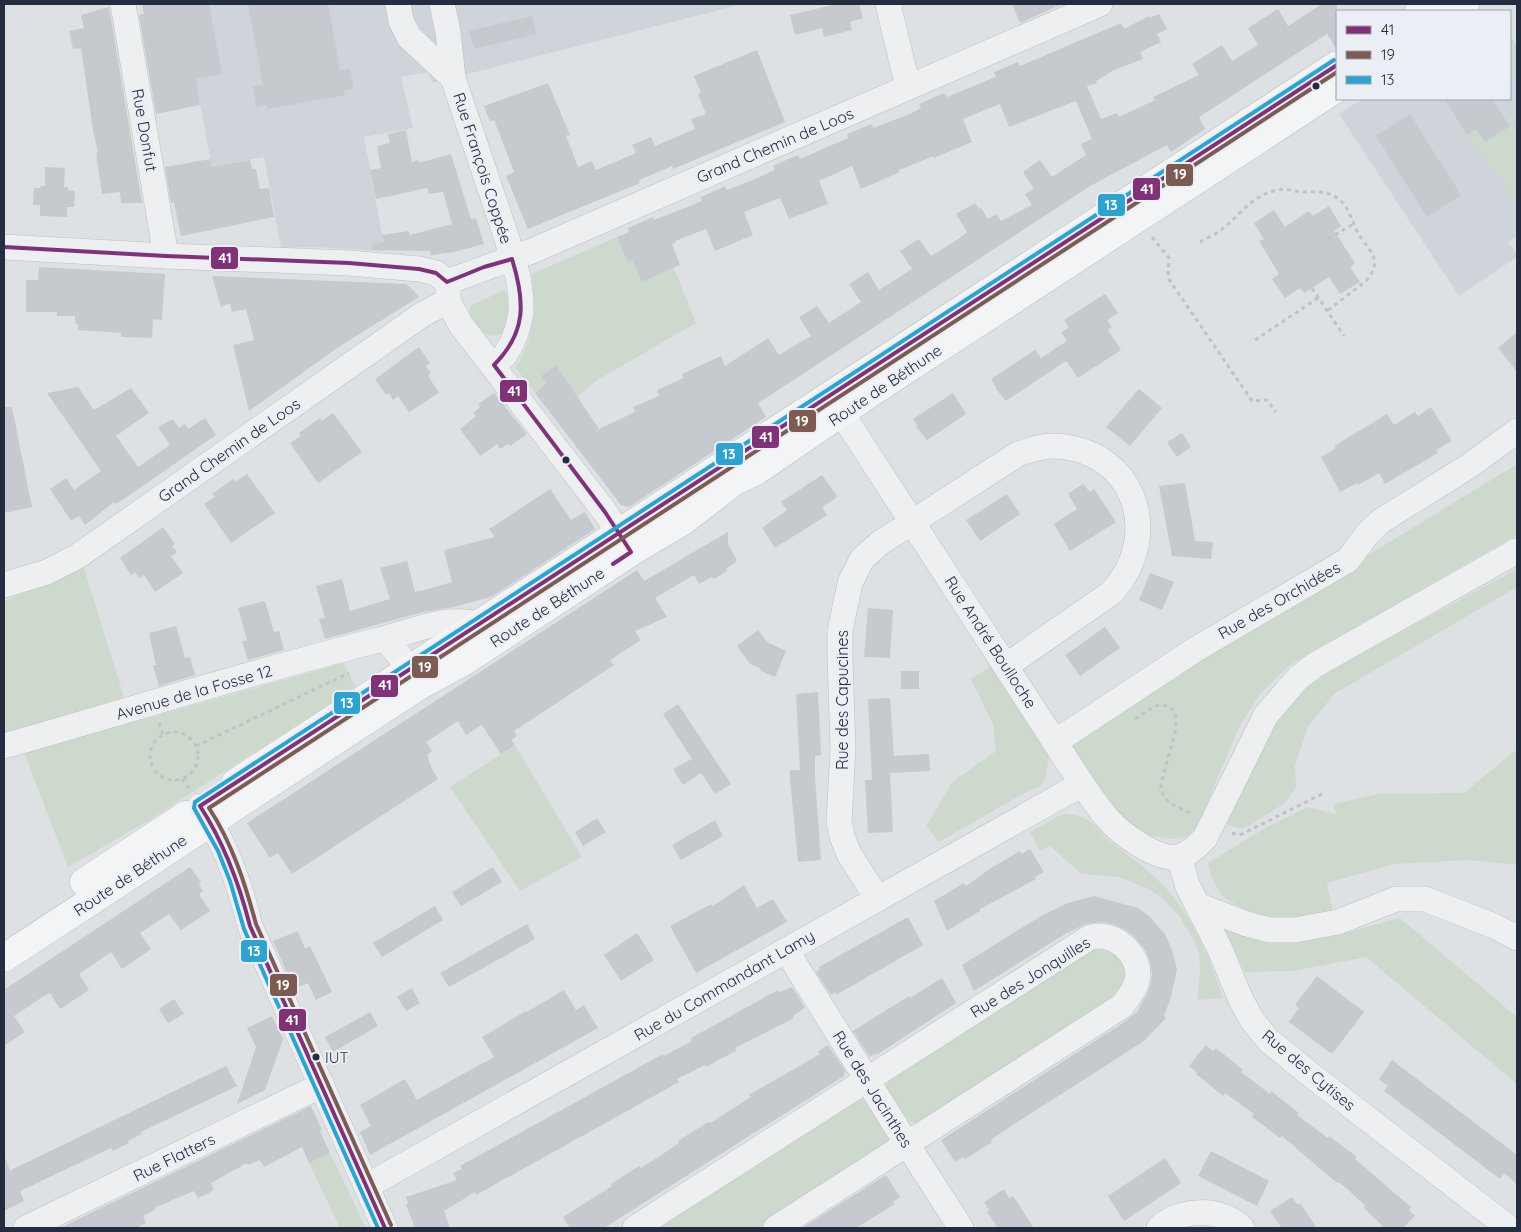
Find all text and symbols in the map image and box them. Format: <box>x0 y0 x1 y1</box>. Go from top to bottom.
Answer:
legend <box>1336 10 1511 100</box>
text: 41 <box>1381 20 1394 39</box>
text: 19 <box>1381 45 1395 64</box>
text: 13 <box>1381 70 1395 89</box>
unlabelled marker <box>1311 81 1321 91</box>
street label: Rue Donfut <box>128 87 162 173</box>
street label: Rue François Coppée <box>449 90 517 246</box>
street label: Grand Chemin de Loos <box>693 103 857 187</box>
line badge: 19 <box>1165 163 1194 187</box>
text: 19 <box>1173 165 1187 183</box>
line badge: 41 <box>1132 177 1161 201</box>
text: 41 <box>1140 180 1154 198</box>
line badge: 13 <box>1097 193 1126 217</box>
text: 13 <box>1105 196 1117 214</box>
line badge: 41 <box>210 246 239 270</box>
text: 41 <box>218 249 232 267</box>
street label: Route de Béthune <box>824 340 946 430</box>
line badge: 41 <box>499 379 528 403</box>
text: 41 <box>507 382 521 400</box>
street label: Grand Chemin de Loos <box>154 393 304 507</box>
line badge: 19 <box>788 409 817 433</box>
text: 19 <box>795 412 809 430</box>
line badge: 41 <box>751 425 780 449</box>
text: 41 <box>759 428 773 446</box>
line badge: 13 <box>715 442 744 466</box>
text: 13 <box>723 445 735 463</box>
unlabelled marker <box>561 455 571 465</box>
street label: Rue des Orchidées <box>1214 557 1344 643</box>
street label: Route de Béthune <box>486 563 608 651</box>
street label: Rue André Boulloche <box>941 572 1041 712</box>
street label: Rue des Capucines <box>832 630 852 770</box>
line badge: 19 <box>411 655 439 679</box>
text: 19 <box>418 658 432 676</box>
street label: Avenue de la Fosse 12 <box>114 660 275 724</box>
line badge: 41 <box>370 674 399 698</box>
text: 41 <box>378 676 392 694</box>
line badge: 13 <box>333 691 361 715</box>
text: 13 <box>341 694 353 712</box>
street label: Route de Béthune <box>69 830 191 920</box>
street label: Rue du Commandant Lamy <box>630 925 818 1045</box>
street label: Rue des Jonquilles <box>966 932 1094 1022</box>
line badge: 13 <box>240 939 268 963</box>
text: 13 <box>248 942 260 960</box>
line badge: 19 <box>269 973 298 997</box>
text: 19 <box>276 976 290 994</box>
line badge: 41 <box>278 1008 307 1032</box>
text: 41 <box>285 1011 299 1029</box>
street label: Rue des Cytises <box>1258 1025 1360 1115</box>
street label: Rue des Jacinthes <box>829 1027 917 1151</box>
place label: IUT <box>325 1048 349 1067</box>
marker: IUT <box>311 1052 321 1062</box>
street label: Rue Flatters <box>130 1129 218 1185</box>

